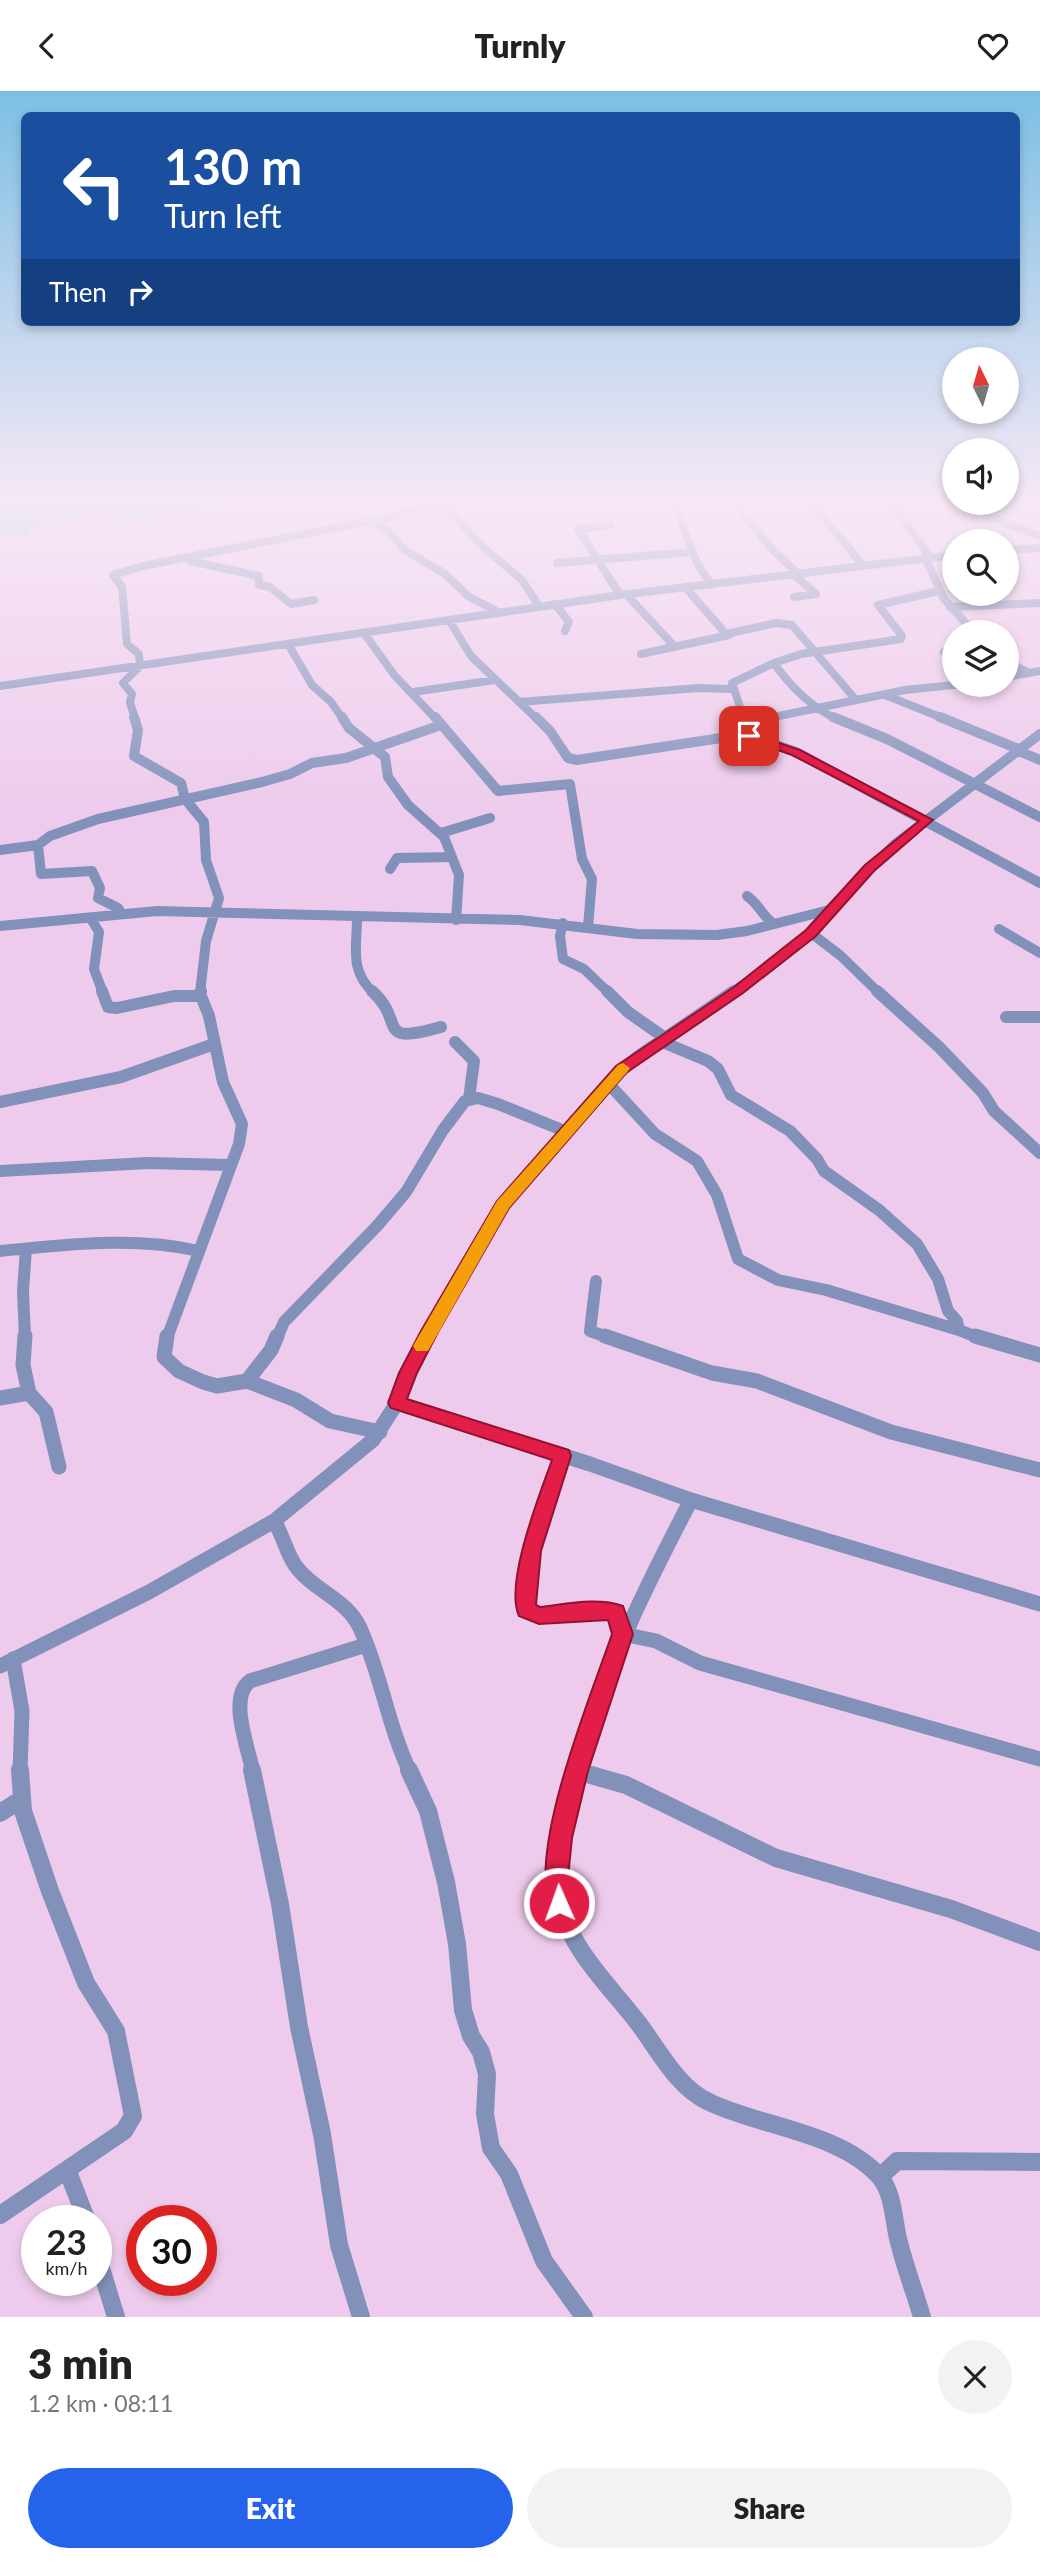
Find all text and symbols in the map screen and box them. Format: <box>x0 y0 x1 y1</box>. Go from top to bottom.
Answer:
text: Turnly <box>474 26 566 65</box>
icon: back <box>28 27 66 65</box>
icon: heart <box>974 27 1012 65</box>
text: 130 m <box>164 137 302 195</box>
icon: left <box>49 140 140 231</box>
text: Turn left <box>164 196 281 235</box>
icon: right <box>121 273 159 311</box>
text: Then <box>49 276 107 308</box>
north arrow <box>942 347 1018 423</box>
map controls <box>942 347 1019 697</box>
button: sound <box>942 438 1019 515</box>
button: search <box>942 529 1019 606</box>
button: layers <box>942 620 1019 697</box>
pin <box>719 706 779 766</box>
icon: arrive <box>730 717 768 755</box>
position arrow <box>522 1866 596 1940</box>
speed limit sign: 30 <box>126 2205 217 2296</box>
text: 23 <box>46 2220 87 2262</box>
text: km/h <box>45 2257 88 2279</box>
text: 3 min <box>28 2338 133 2388</box>
button: close <box>938 2340 1012 2414</box>
text: 1.2 km · 08:11 <box>28 2389 173 2417</box>
button: Exit <box>28 2468 513 2548</box>
button: Share <box>527 2468 1012 2548</box>

